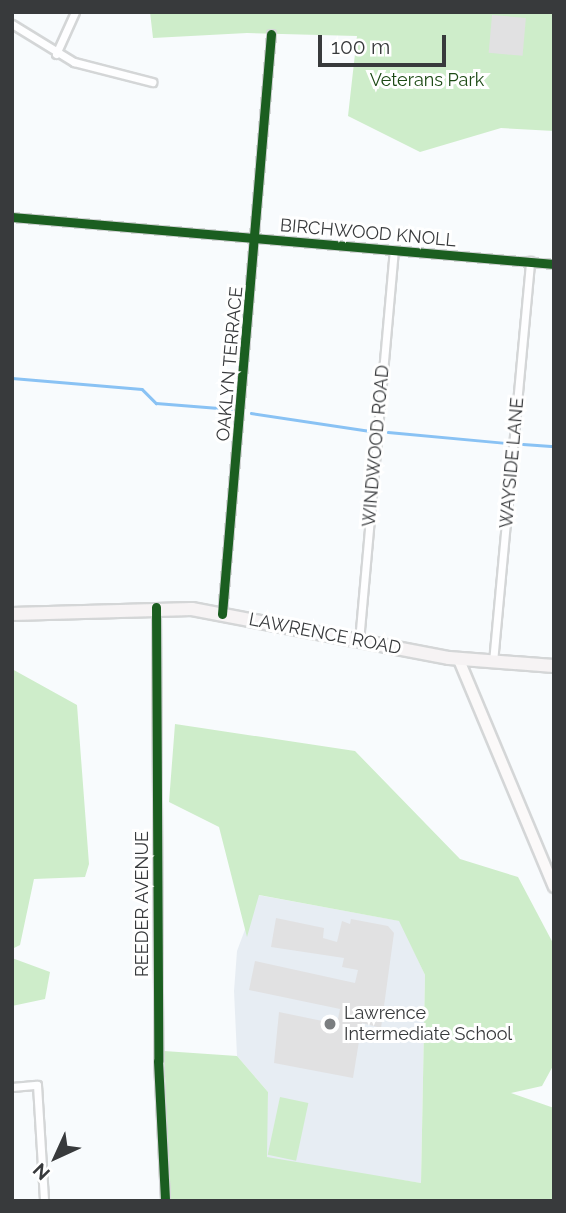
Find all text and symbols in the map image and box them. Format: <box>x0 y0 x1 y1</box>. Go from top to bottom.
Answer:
scale bar <box>321 21 449 65</box>
text: 100 m <box>331 34 390 59</box>
park label: Veterans Park <box>370 69 484 91</box>
street label: BIRCHWOOD KNOLL <box>279 215 457 251</box>
street label: OAKLYN TERRACE <box>212 285 248 443</box>
street label: WINDWOOD ROAD <box>358 364 394 528</box>
street label: WAYSIDE LANE <box>496 397 528 529</box>
street label: LAWRENCE ROAD <box>247 609 403 659</box>
street label: REEDER AVENUE <box>131 831 153 977</box>
place label: Lawrence Intermediate School <box>344 1003 512 1046</box>
marker: Lawrence Intermediate School <box>322 1016 338 1032</box>
north arrow <box>21 1122 91 1192</box>
text: N <box>28 1159 54 1185</box>

